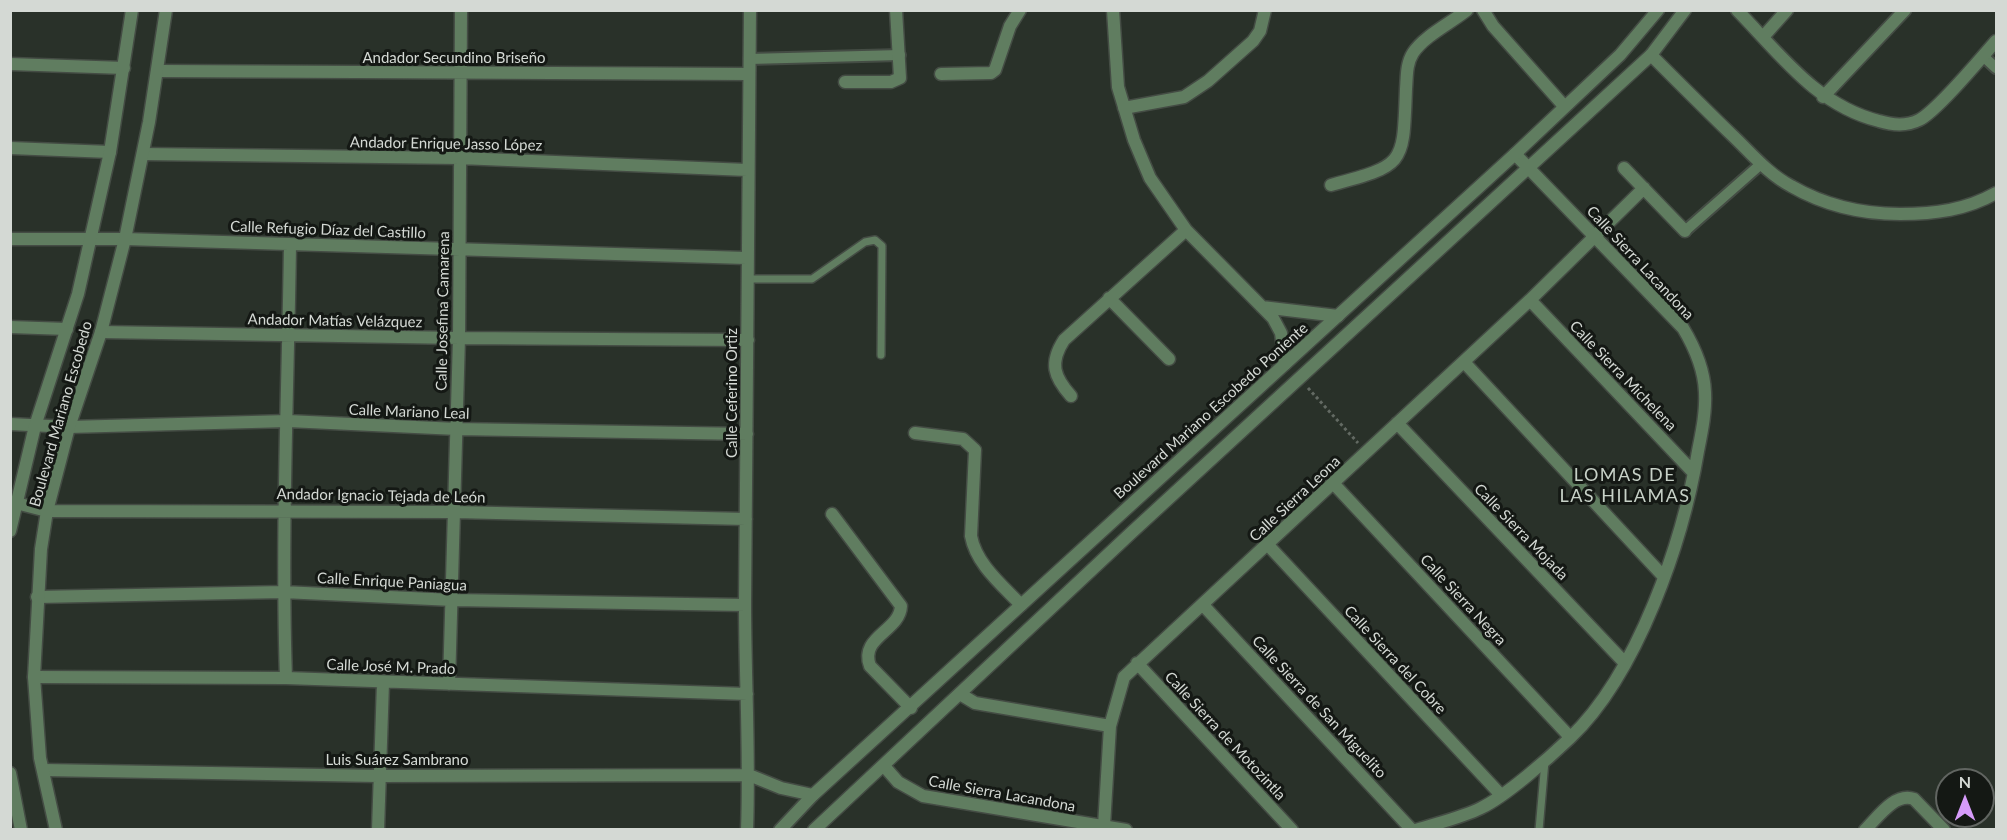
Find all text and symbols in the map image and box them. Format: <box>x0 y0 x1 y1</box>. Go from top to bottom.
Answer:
street label: Andador Secundino Briseño <box>362 49 546 67</box>
street label: Andador Enrique Jasso López <box>350 133 542 155</box>
street label: Calle Sierra Lacandona <box>1583 202 1697 324</box>
street label: Calle Refugio Díaz del Castillo <box>230 218 426 242</box>
street label: Calle Josefina Camarena <box>433 231 453 391</box>
street label: Andador Matías Velázquez <box>248 310 422 332</box>
street label: Calle Sierra Michelena <box>1566 317 1680 435</box>
street label: Boulevard Mariano Escobedo <box>26 319 96 509</box>
street label: Boulevard Mariano Escobedo Poniente <box>1110 319 1312 503</box>
street label: Calle Ceferino Ortiz <box>723 328 741 458</box>
street label: Calle Mariano Leal <box>348 401 470 423</box>
street label: Calle Sierra Leona <box>1246 452 1344 546</box>
district label: LOMAS DE LAS HILAMAS <box>1559 464 1691 506</box>
street label: Calle Sierra Mojada <box>1470 480 1572 584</box>
street label: Andador Ignacio Tejada de León <box>276 485 486 507</box>
street label: Calle Sierra Negra <box>1416 551 1510 649</box>
street label: Calle Enrique Paniagua <box>317 569 467 595</box>
street label: Calle Sierra del Cobre <box>1340 602 1450 718</box>
street label: Calle Sierra de San Miguelito <box>1248 632 1390 782</box>
street label: Calle José M. Prado <box>326 656 456 678</box>
street label: Calle Sierra de Motozintla <box>1161 668 1289 804</box>
street label: Luis Suárez Sambrano <box>326 751 468 769</box>
north arrow <box>1935 768 1995 828</box>
street label: Calle Sierra Lacandona <box>927 772 1077 816</box>
text: N <box>1959 772 1971 791</box>

